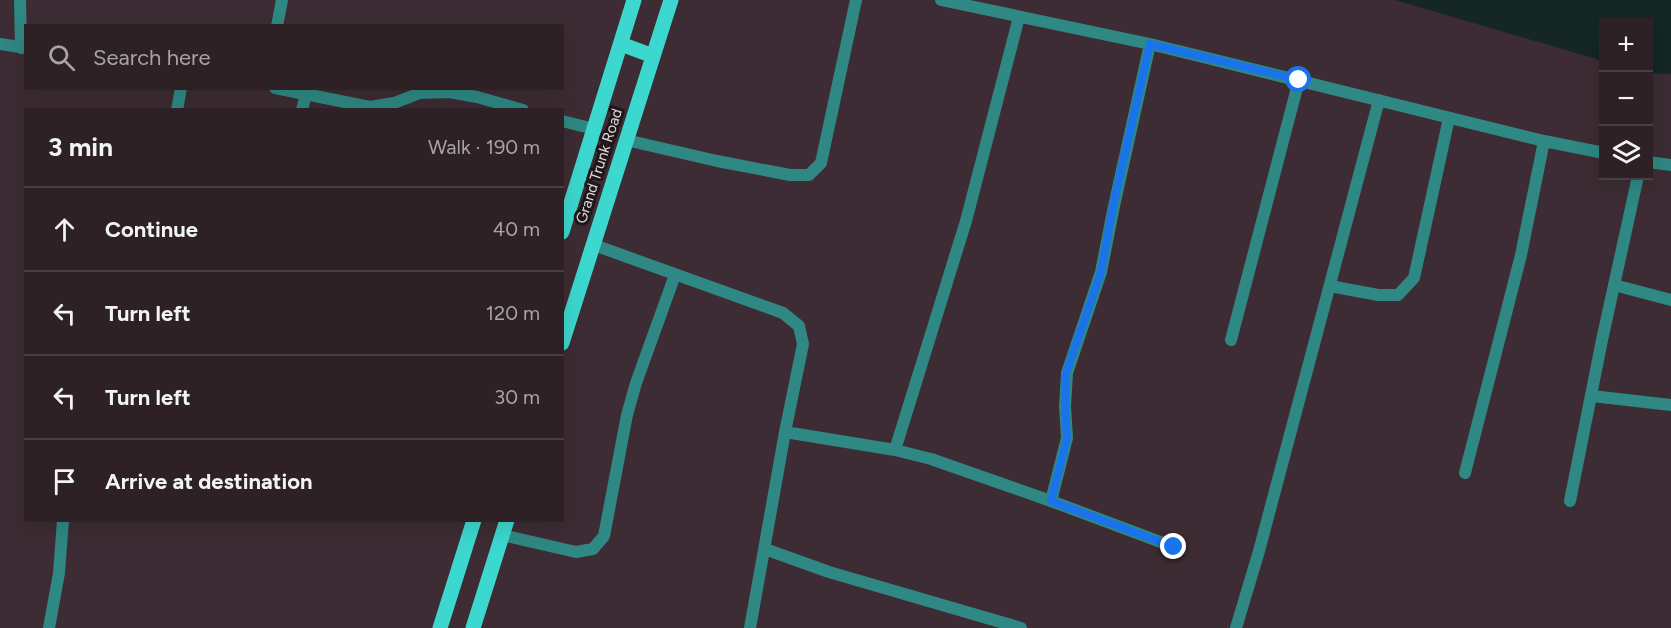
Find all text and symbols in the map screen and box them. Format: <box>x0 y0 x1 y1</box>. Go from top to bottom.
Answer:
map controls <box>1599 18 1653 180</box>
button: + <box>1599 18 1653 72</box>
search box <box>24 24 564 90</box>
icon: search <box>45 41 78 74</box>
text: Search here <box>93 44 211 71</box>
route start <box>1285 66 1311 92</box>
button: − <box>1599 72 1653 126</box>
street label: Grand Trunk Road <box>572 106 626 226</box>
button: layers <box>1599 126 1653 180</box>
text: 3 min <box>48 131 113 163</box>
text: Walk · 190 m <box>428 135 540 159</box>
icon: ahead <box>48 213 81 246</box>
text: Continue <box>105 216 198 243</box>
text: 40 m <box>493 217 540 241</box>
icon: left <box>48 297 81 330</box>
text: Turn left <box>105 300 191 327</box>
text: 120 m <box>486 301 540 325</box>
icon: left <box>48 381 81 414</box>
text: Turn left <box>105 384 191 411</box>
text: 30 m <box>494 385 540 409</box>
icon: arrive <box>48 465 81 498</box>
text: Arrive at destination <box>105 468 313 495</box>
route end <box>1160 533 1186 559</box>

